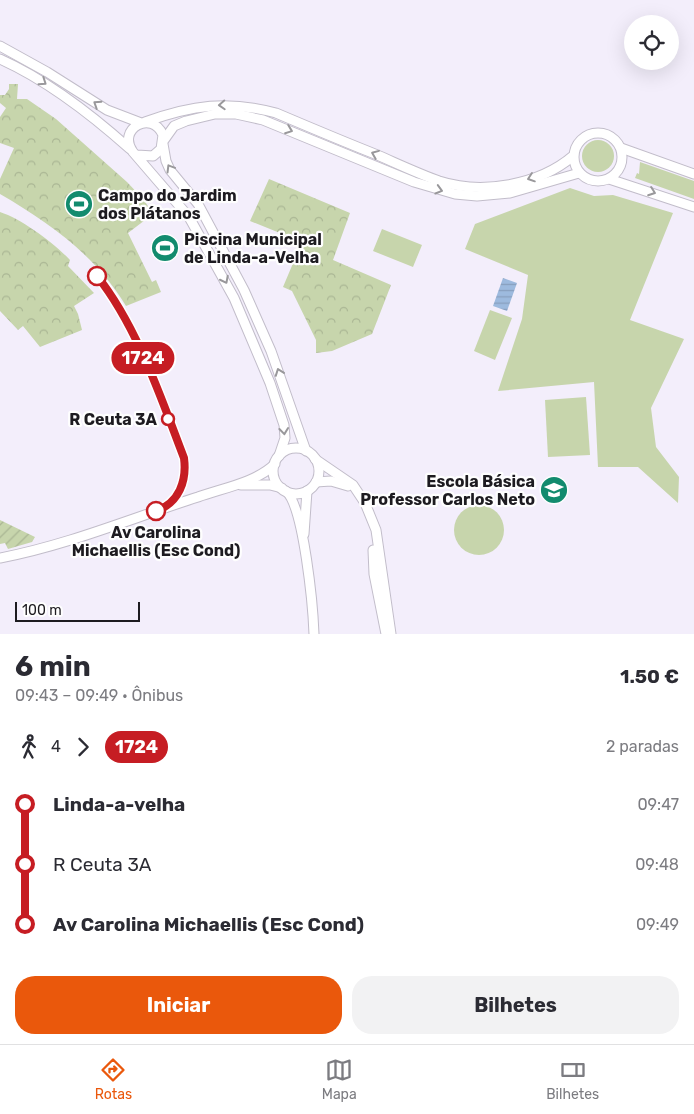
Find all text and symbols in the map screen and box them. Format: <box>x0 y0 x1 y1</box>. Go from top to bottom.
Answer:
map controls <box>624 15 679 70</box>
button: locate <box>624 15 679 70</box>
one-way arrow <box>37 76 46 86</box>
one-way arrow <box>217 99 225 110</box>
one-way arrow <box>93 101 102 110</box>
one-way arrow <box>284 124 292 134</box>
one-way arrow <box>371 150 380 160</box>
one-way arrow <box>166 164 176 173</box>
one-way arrow <box>527 172 535 182</box>
one-way arrow <box>435 185 443 195</box>
place label: Campo do Jardim dos Plátanos <box>98 186 237 223</box>
one-way arrow <box>647 186 656 196</box>
sports icon: Campo do Jardim dos Plátanos <box>64 189 94 219</box>
place label: Piscina Municipal de Linda-a-Velha <box>184 230 322 267</box>
sports icon: Piscina Municipal de Linda-a-Velha <box>150 233 180 263</box>
unlabelled marker <box>87 266 107 286</box>
one-way arrow <box>219 275 229 284</box>
line badge: 1724 <box>108 342 178 374</box>
text: 1724 <box>121 347 165 369</box>
one-way arrow <box>275 368 285 377</box>
place label: R Ceuta 3A <box>69 410 158 429</box>
marker: R Ceuta 3A <box>161 412 175 426</box>
one-way arrow <box>278 427 289 435</box>
place label: Escola Básica Professor Carlos Neto <box>360 472 535 509</box>
school or university icon: Escola Básica Professor Carlos Neto <box>539 475 569 505</box>
marker: Av Carolina Michaellis (Esc Cond) <box>146 501 166 521</box>
place label: Av Carolina Michaellis (Esc Cond) <box>72 523 240 560</box>
scale bar <box>15 599 140 622</box>
text: 100 m <box>22 602 62 619</box>
text: 6 min <box>15 650 91 683</box>
text: 1.50 € <box>620 665 679 688</box>
text: 09:43 – 09:49 · Ônibus <box>15 686 183 705</box>
icon: walk <box>15 733 43 761</box>
icon: forward <box>69 733 97 761</box>
text: 1724 <box>115 736 158 758</box>
text: 4 <box>51 737 61 756</box>
text: 2 paradas <box>606 737 679 756</box>
text: Linda-a-velha <box>53 793 185 816</box>
text: 09:47 <box>637 795 679 814</box>
text: R Ceuta 3A <box>53 853 152 876</box>
text: 09:48 <box>635 855 679 874</box>
text: Av Carolina Michaellis (Esc Cond) <box>53 913 364 936</box>
text: 09:49 <box>636 915 679 934</box>
button: Iniciar <box>15 976 342 1034</box>
button: Bilhetes <box>352 976 679 1034</box>
tab: Rotas <box>95 1056 132 1103</box>
tab: Mapa <box>322 1056 357 1103</box>
tab: Bilhetes <box>546 1056 599 1103</box>

